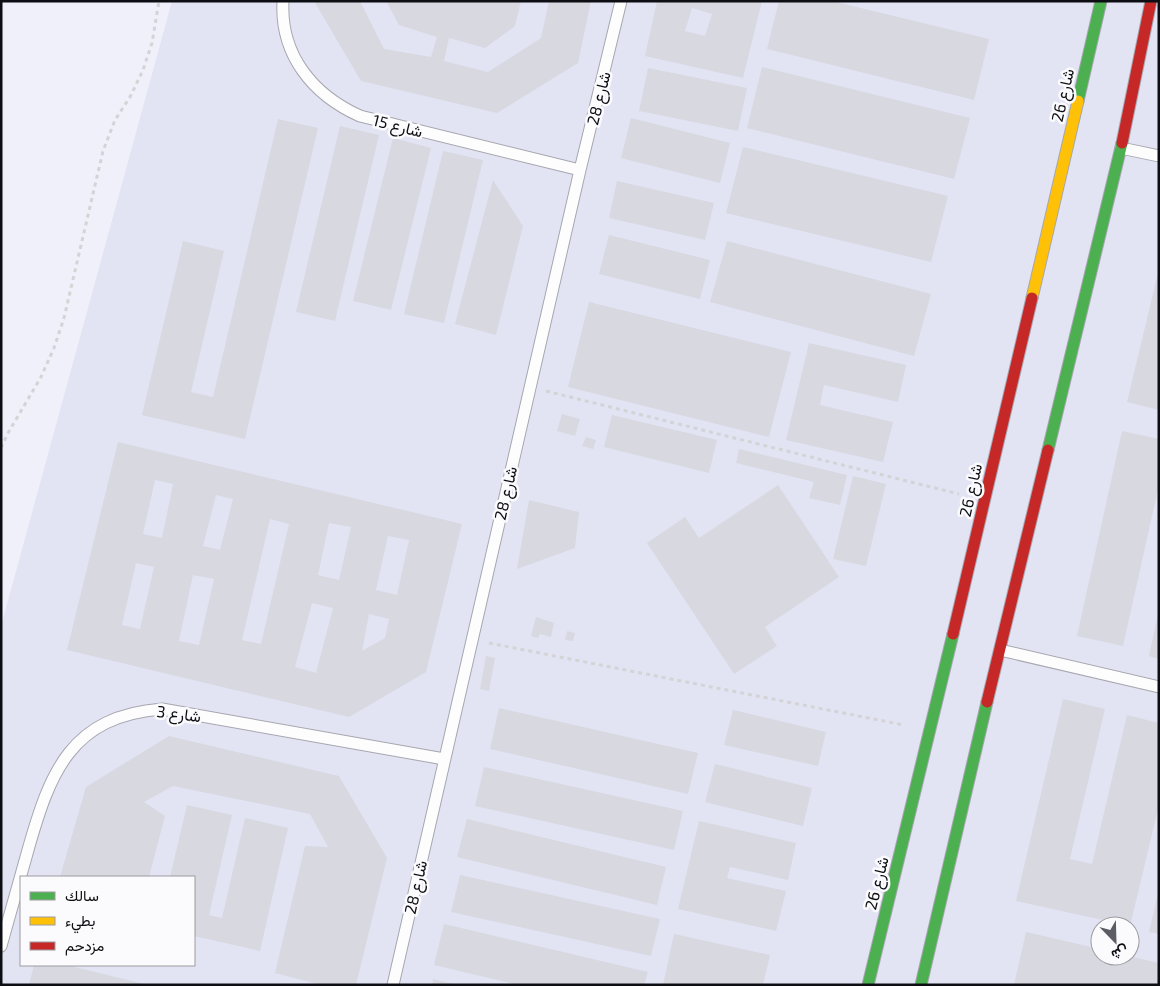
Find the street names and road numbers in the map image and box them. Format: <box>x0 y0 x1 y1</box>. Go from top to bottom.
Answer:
street label: شارع 26 <box>1047 67 1080 124</box>
street label: شارع 28 <box>582 69 617 127</box>
street label: شارع 15 <box>370 110 425 143</box>
street label: شارع 26 <box>955 462 988 519</box>
street label: شارع 28 <box>490 464 523 522</box>
street label: شارع 3 <box>155 701 202 728</box>
street label: شارع 26 <box>860 855 895 912</box>
street label: شارع 28 <box>400 858 433 916</box>

